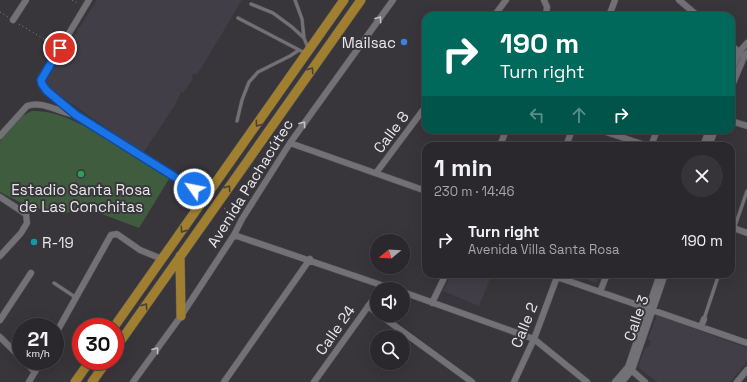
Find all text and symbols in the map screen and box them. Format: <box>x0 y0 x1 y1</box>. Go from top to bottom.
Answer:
one-way arrow <box>374 16 381 23</box>
text: 190 m <box>500 25 579 61</box>
icon: right <box>434 28 486 80</box>
pin <box>43 31 77 65</box>
place label: Mailsac <box>342 33 396 52</box>
icon: arrive <box>49 37 71 59</box>
marker: Mailsac <box>399 37 409 47</box>
text: Turn right <box>500 60 584 83</box>
one-way arrow <box>306 68 313 75</box>
icon: left <box>526 104 548 126</box>
icon: ahead <box>568 104 590 126</box>
icon: right <box>610 104 632 126</box>
street label: Calle 8 <box>369 107 413 157</box>
street label: Avenida Pachacútec <box>203 115 297 251</box>
one-way arrow <box>256 119 263 126</box>
one-way arrow <box>298 122 305 129</box>
text: 1 min <box>434 152 493 183</box>
button: close <box>681 155 723 197</box>
position arrow <box>173 168 215 210</box>
marker: Estadio Santa Rosa de Las Conchitas <box>76 169 86 179</box>
place label: Estadio Santa Rosa de Las Conchitas <box>11 180 151 216</box>
text: 230 m · 14:46 <box>434 183 515 200</box>
one-way arrow <box>223 185 231 192</box>
text: Turn right <box>468 222 539 241</box>
one-way arrow <box>181 225 188 232</box>
icon: right <box>434 229 456 251</box>
text: 190 m <box>681 231 723 250</box>
place label: R-19 <box>42 233 74 252</box>
north arrow <box>370 234 410 274</box>
map controls <box>370 234 410 370</box>
marker: R-19 <box>29 237 39 247</box>
text: Avenida Villa Santa Rosa <box>468 241 619 258</box>
button: sound <box>370 282 410 322</box>
street label: Calle 3 <box>619 292 653 344</box>
street label: Calle 2 <box>506 299 542 351</box>
street label: Calle 24 <box>311 301 359 359</box>
one-way arrow <box>140 303 148 310</box>
speed limit sign: 30 <box>72 318 124 370</box>
text: 21 <box>28 326 48 352</box>
button: search <box>370 330 410 370</box>
text: km/h <box>26 347 50 360</box>
one-way arrow <box>151 348 158 355</box>

